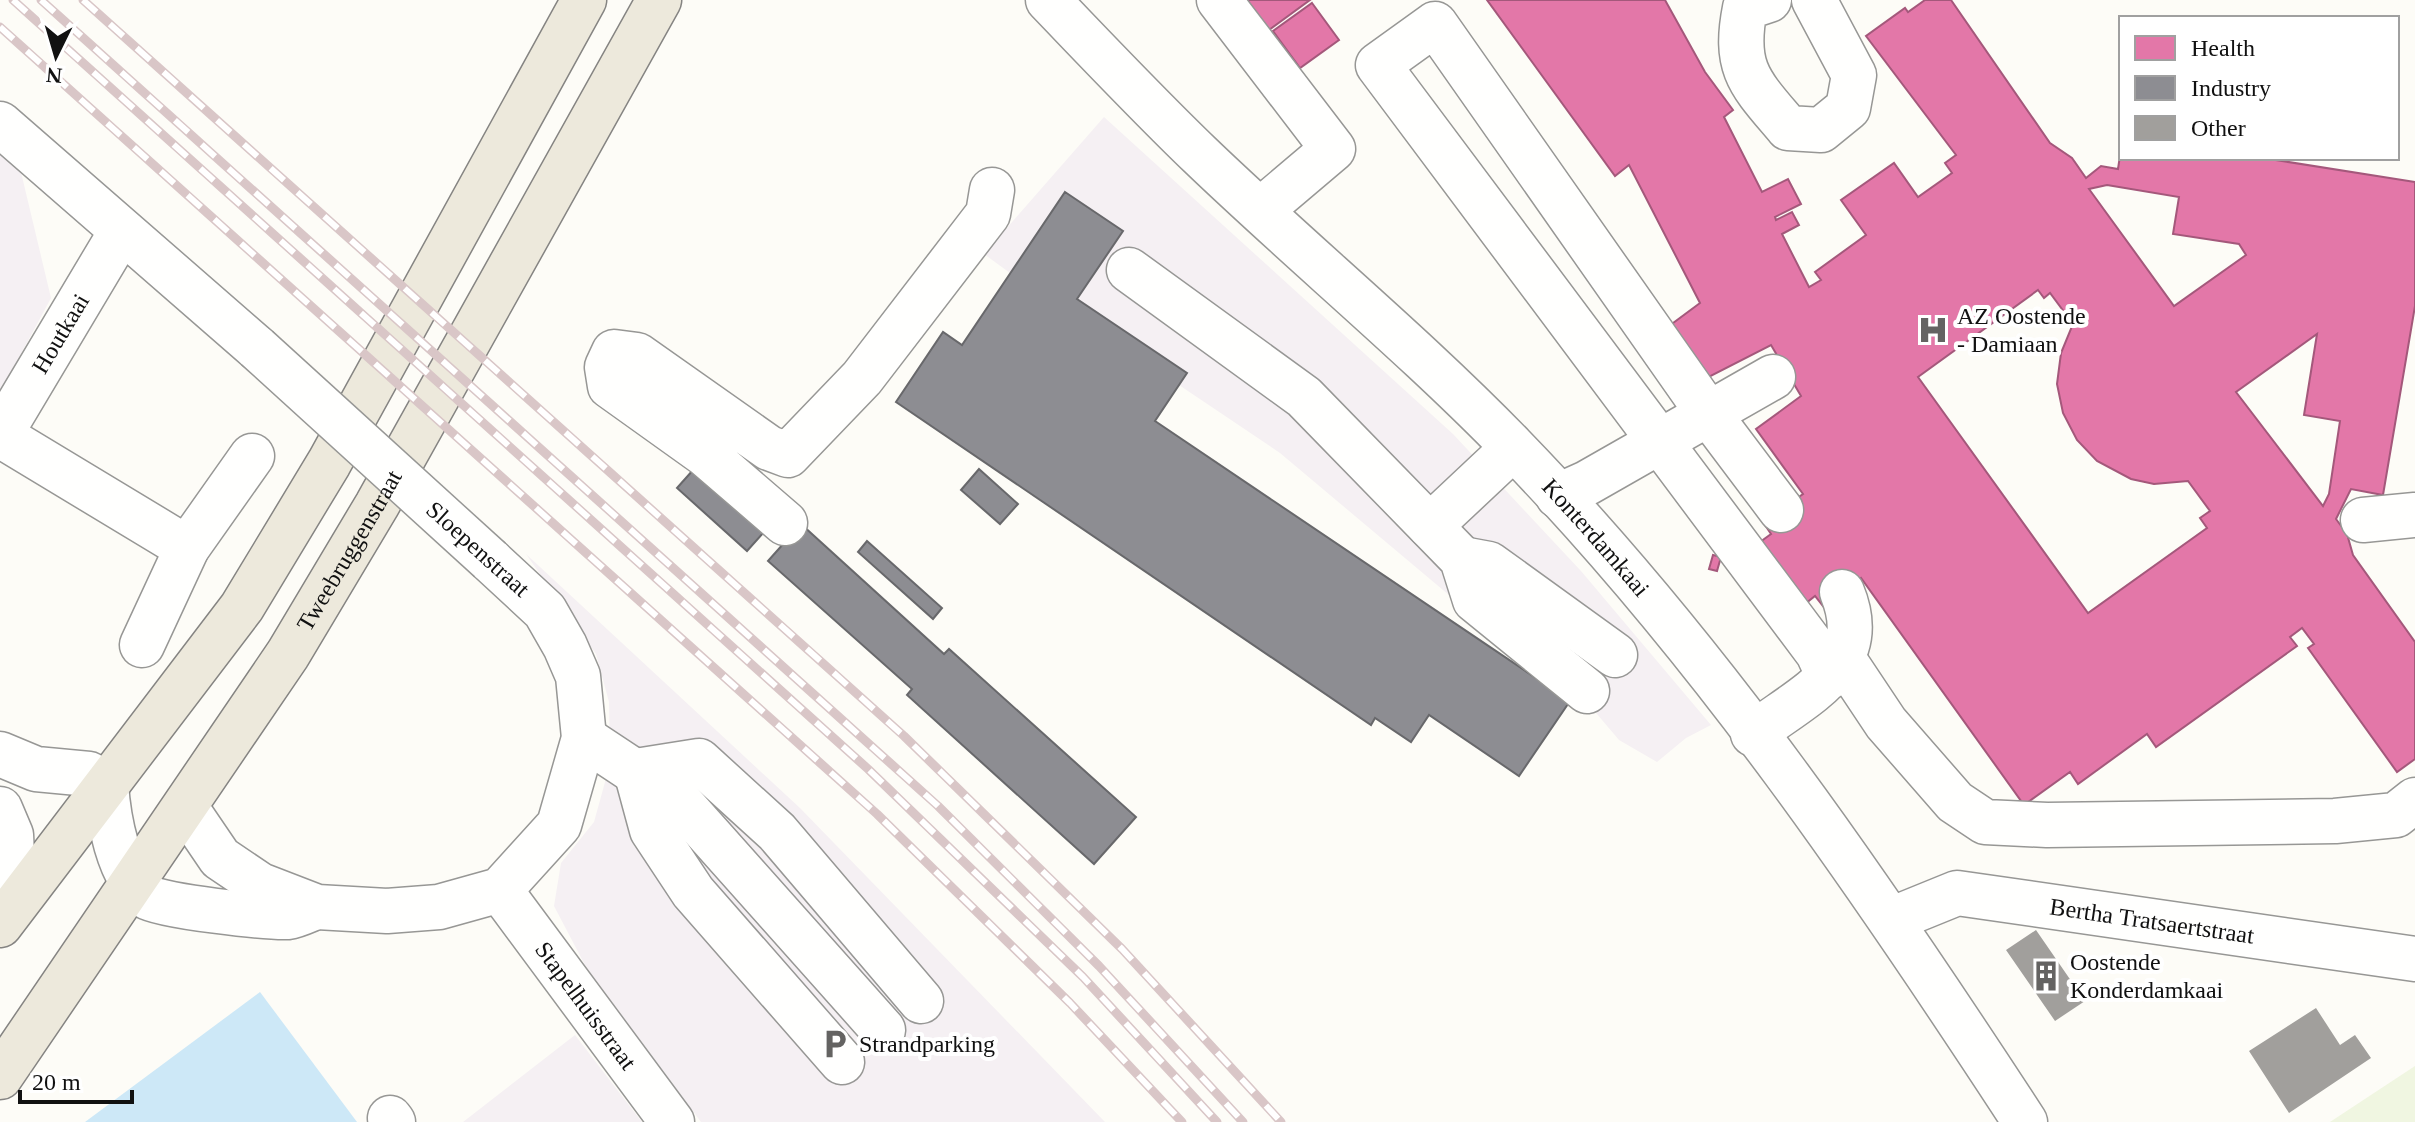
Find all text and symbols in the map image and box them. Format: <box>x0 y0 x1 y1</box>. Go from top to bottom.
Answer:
north arrow <box>16 16 96 96</box>
legend <box>2119 16 2399 160</box>
text: Health <box>2191 35 2255 61</box>
text: N <box>45 62 63 89</box>
text: Industry <box>2191 75 2271 101</box>
text: Other <box>2191 115 2246 141</box>
street label: Houtkaai <box>27 289 94 378</box>
place label: AZ Oostende - Damiaan <box>1957 303 2086 357</box>
hospital icon: AZ Oostende - Damiaan <box>1916 313 1950 347</box>
street label: Tweebruggenstraat <box>292 465 407 636</box>
street label: Konterdamkaai <box>1537 473 1655 602</box>
street label: Sloepenstraat <box>421 496 535 602</box>
street label: Bertha Tratsaertstraat <box>2048 894 2256 949</box>
street label: Stapelhuisstraat <box>530 937 642 1075</box>
place label: Oostende Konderdamkaai <box>2070 949 2224 1003</box>
building icon: Oostende Konderdamkaai <box>2029 959 2063 993</box>
parking icon: Strandparking <box>818 1027 852 1061</box>
place label: Strandparking <box>859 1031 995 1057</box>
scale bar <box>20 1054 132 1104</box>
text: 20 m <box>32 1069 81 1095</box>

